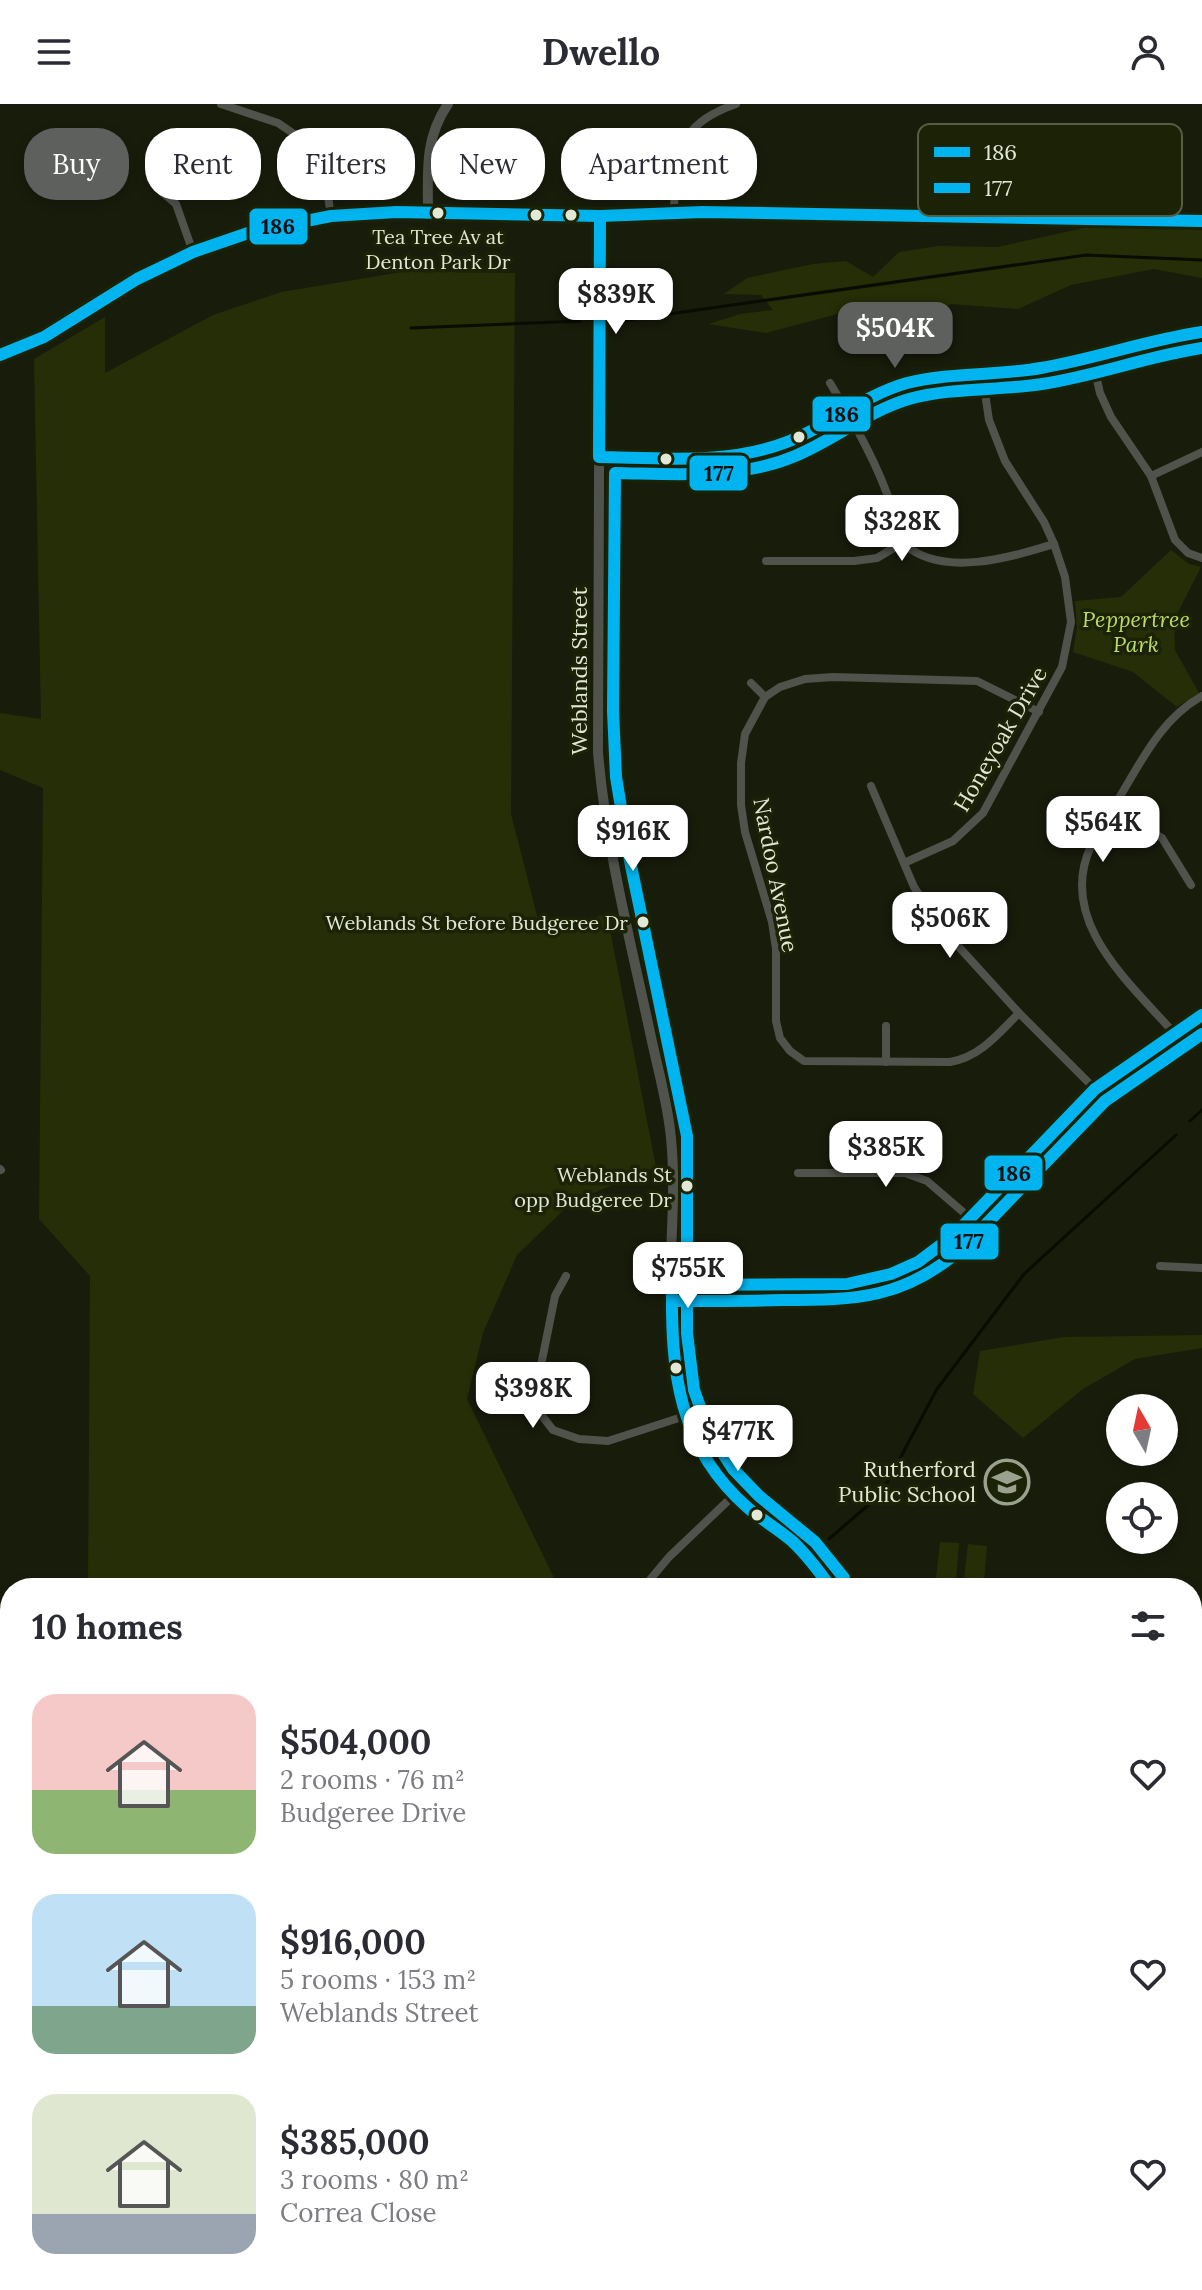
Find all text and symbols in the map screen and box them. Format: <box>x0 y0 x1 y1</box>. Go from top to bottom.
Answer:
text: Dwello <box>542 29 660 75</box>
icon: menu <box>32 30 76 74</box>
icon: person <box>1126 30 1170 74</box>
legend <box>918 124 1182 216</box>
chip: Buy <box>24 128 129 200</box>
chip: Rent <box>145 128 261 200</box>
chip: Filters <box>277 128 415 200</box>
chip: New <box>431 128 545 200</box>
chip: Apartment <box>561 128 757 200</box>
text: 186 <box>984 138 1017 166</box>
text: 177 <box>984 174 1012 202</box>
marker: Tea Tree Av at Denton Park Dr <box>430 205 446 221</box>
line badge: 186 <box>248 207 309 246</box>
unlabelled marker <box>528 207 544 223</box>
unlabelled marker <box>563 207 579 223</box>
text: 186 <box>261 212 295 240</box>
place label: Tea Tree Av at Denton Park Dr <box>366 224 511 274</box>
pin: $839K <box>560 268 672 336</box>
text: $839K <box>577 277 655 310</box>
pin: $504K <box>839 302 951 370</box>
text: $504K <box>856 311 934 344</box>
line badge: 186 <box>811 395 872 433</box>
text: 186 <box>825 400 859 428</box>
unlabelled marker <box>791 429 807 445</box>
unlabelled marker <box>658 451 674 467</box>
line badge: 177 <box>688 454 749 492</box>
text: 177 <box>704 459 734 487</box>
pin: $328K <box>846 495 958 563</box>
text: $328K <box>863 504 941 537</box>
street label: Weblands Street <box>565 587 593 755</box>
park label: Peppertree Park <box>1082 605 1190 658</box>
street label: Honeyoak Drive <box>947 661 1053 817</box>
street label: Nardoo Avenue <box>747 795 805 955</box>
pin: $564K <box>1047 796 1159 864</box>
pin: $916K <box>577 805 689 873</box>
text: $564K <box>1064 805 1142 838</box>
text: $916K <box>596 814 670 847</box>
pin: $506K <box>894 892 1006 960</box>
text: $506K <box>910 901 990 934</box>
place label: Weblands St before Budgeree Dr <box>325 910 628 935</box>
marker: Weblands St before Budgeree Dr <box>635 914 651 930</box>
pin: $385K <box>830 1121 942 1189</box>
text: $385K <box>847 1130 925 1163</box>
line badge: 186 <box>983 1154 1044 1192</box>
text: 186 <box>997 1159 1031 1187</box>
place label: Weblands St opp Budgeree Dr <box>514 1162 672 1212</box>
marker: Weblands St opp Budgeree Dr <box>679 1178 695 1194</box>
line badge: 177 <box>939 1222 1000 1261</box>
text: 177 <box>954 1227 984 1255</box>
pin: $755K <box>632 1242 744 1310</box>
text: $755K <box>651 1251 725 1284</box>
unlabelled marker <box>668 1360 684 1376</box>
pin: $398K <box>477 1362 589 1430</box>
text: $398K <box>494 1371 572 1404</box>
north arrow <box>1106 1394 1178 1466</box>
map controls <box>1106 1394 1178 1554</box>
pin: $477K <box>682 1405 794 1473</box>
text: $477K <box>702 1414 774 1447</box>
place label: Rutherford Public School <box>838 1455 976 1508</box>
school or university icon: Rutherford Public School <box>983 1458 1031 1506</box>
button: locate <box>1106 1482 1178 1554</box>
unlabelled marker <box>749 1507 765 1523</box>
icon: filters <box>1126 1604 1170 1648</box>
text: 10 homes <box>32 1605 183 1648</box>
text: $504,000 <box>280 1720 431 1763</box>
icon: home <box>96 1726 192 1822</box>
icon: heart <box>1126 1752 1170 1796</box>
text: 2 rooms · 76 m² <box>280 1763 465 1796</box>
text: Budgeree Drive <box>280 1796 466 1829</box>
text: $916,000 <box>280 1920 426 1963</box>
icon: home <box>96 1926 192 2022</box>
icon: heart <box>1126 1952 1170 1996</box>
text: 5 rooms · 153 m² <box>280 1963 476 1996</box>
text: Weblands Street <box>280 1996 478 2029</box>
text: $385,000 <box>280 2120 430 2163</box>
icon: home <box>96 2126 192 2222</box>
icon: heart <box>1126 2152 1170 2196</box>
text: 3 rooms · 80 m² <box>280 2163 469 2196</box>
text: Correa Close <box>280 2196 437 2229</box>

